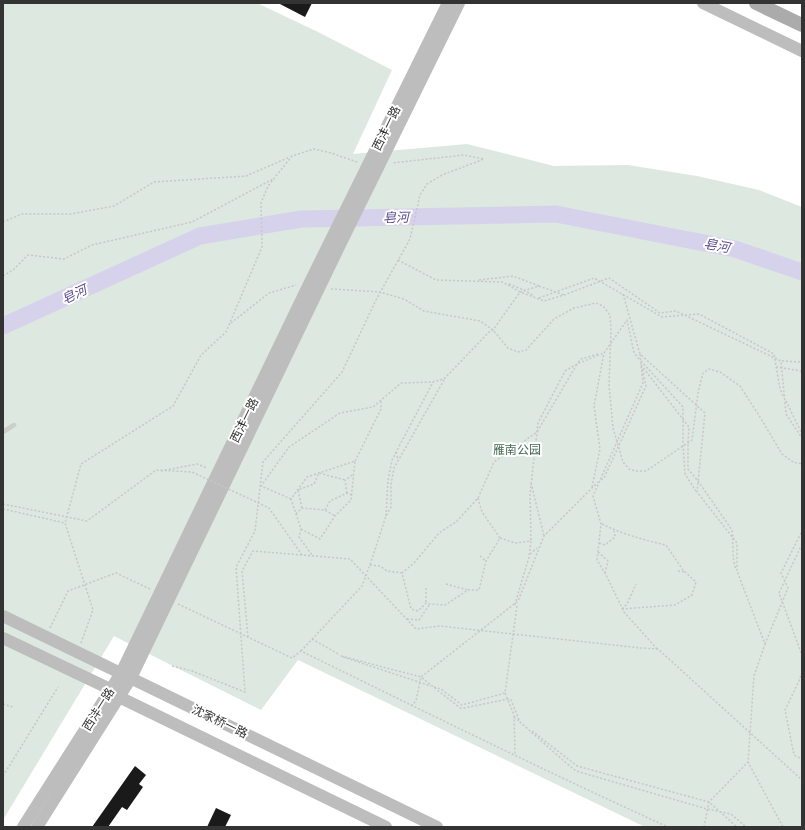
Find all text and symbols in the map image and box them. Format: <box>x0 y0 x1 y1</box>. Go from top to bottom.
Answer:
street label: 西沣一路 <box>369 103 403 153</box>
water label: 皂河 <box>383 209 412 225</box>
water label: 皂河 <box>703 235 734 256</box>
water label: 皂河 <box>59 280 92 307</box>
street label: 西沣一路 <box>227 395 261 445</box>
park label: 雁南公园 <box>493 442 541 457</box>
street label: 西沣一路 <box>79 685 117 733</box>
street label: 沈家桥一路 <box>190 701 250 741</box>

